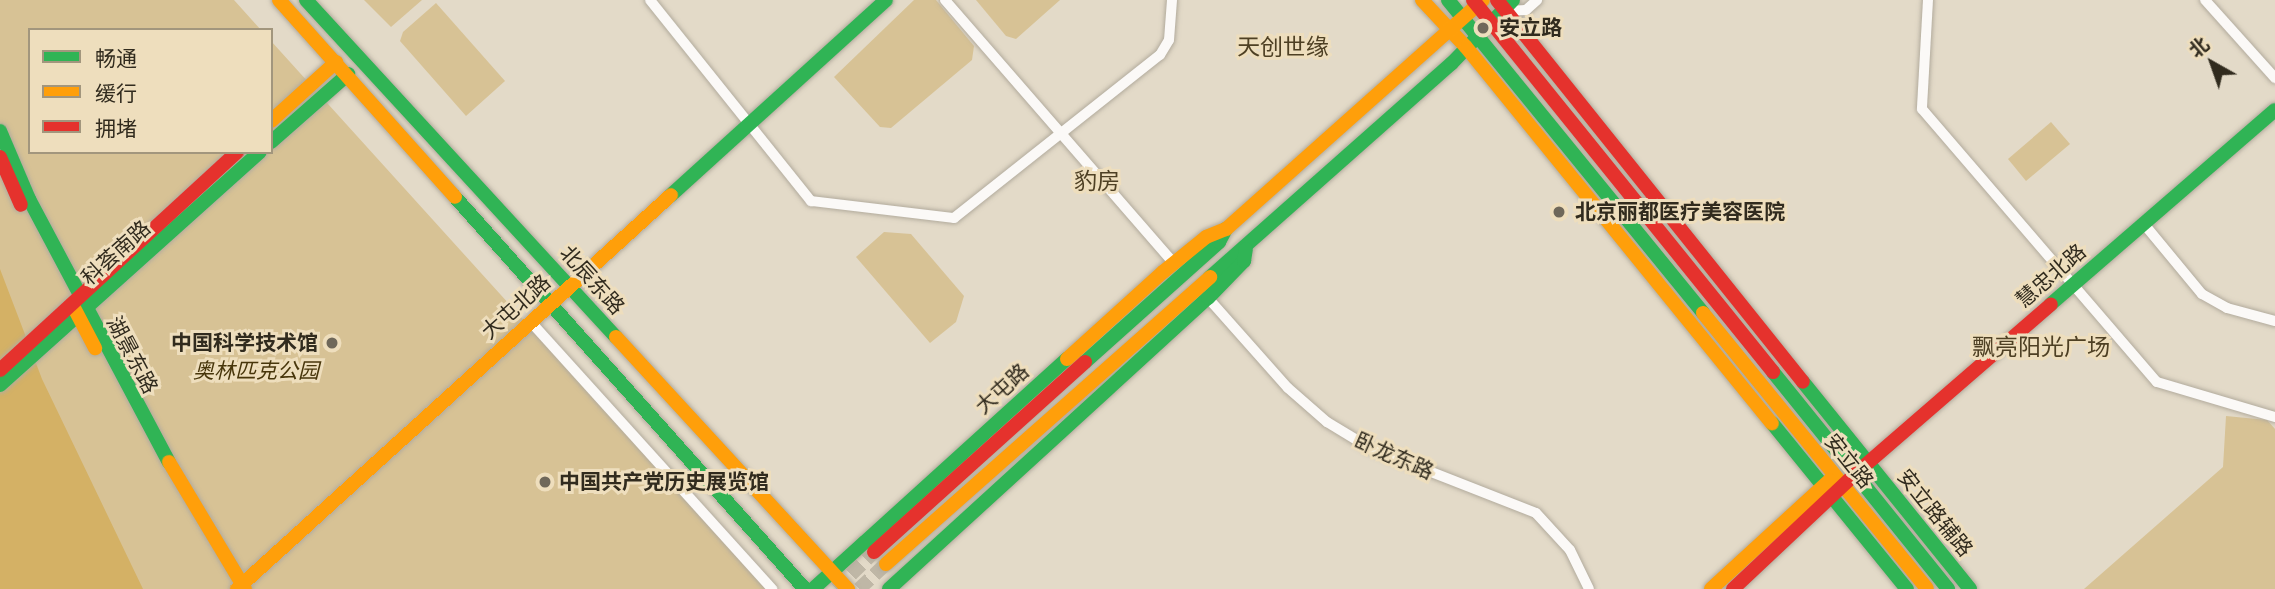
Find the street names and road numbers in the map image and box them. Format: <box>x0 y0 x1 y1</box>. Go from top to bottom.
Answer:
street label: 科荟南路 <box>76 216 156 290</box>
street label: 慧忠北路 <box>2011 239 2091 313</box>
street label: 北辰东路 <box>555 240 629 320</box>
street label: 大屯北路 <box>476 270 556 344</box>
street label: 湖景东路 <box>101 312 163 398</box>
street label: 大屯路 <box>970 359 1034 419</box>
street label: 卧龙东路 <box>1351 427 1437 485</box>
street label: 安立路 <box>1819 429 1879 493</box>
street label: 安立路辅路 <box>1892 464 1978 562</box>

